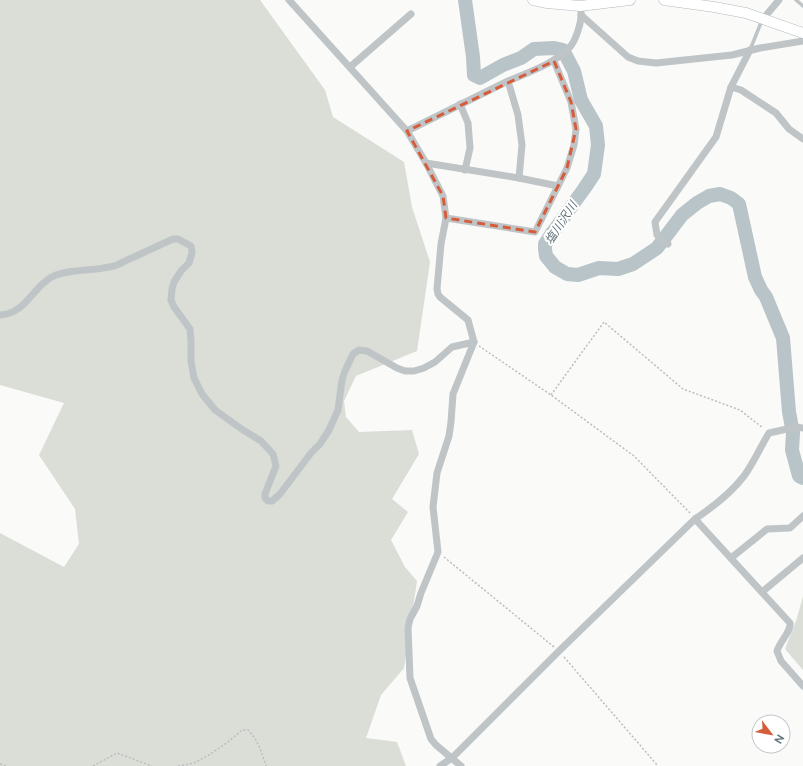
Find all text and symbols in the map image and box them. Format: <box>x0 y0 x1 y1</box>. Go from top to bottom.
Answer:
water label: 塩川沢川 <box>542 197 581 247</box>
north arrow <box>751 714 791 754</box>
text: N <box>771 732 787 746</box>

